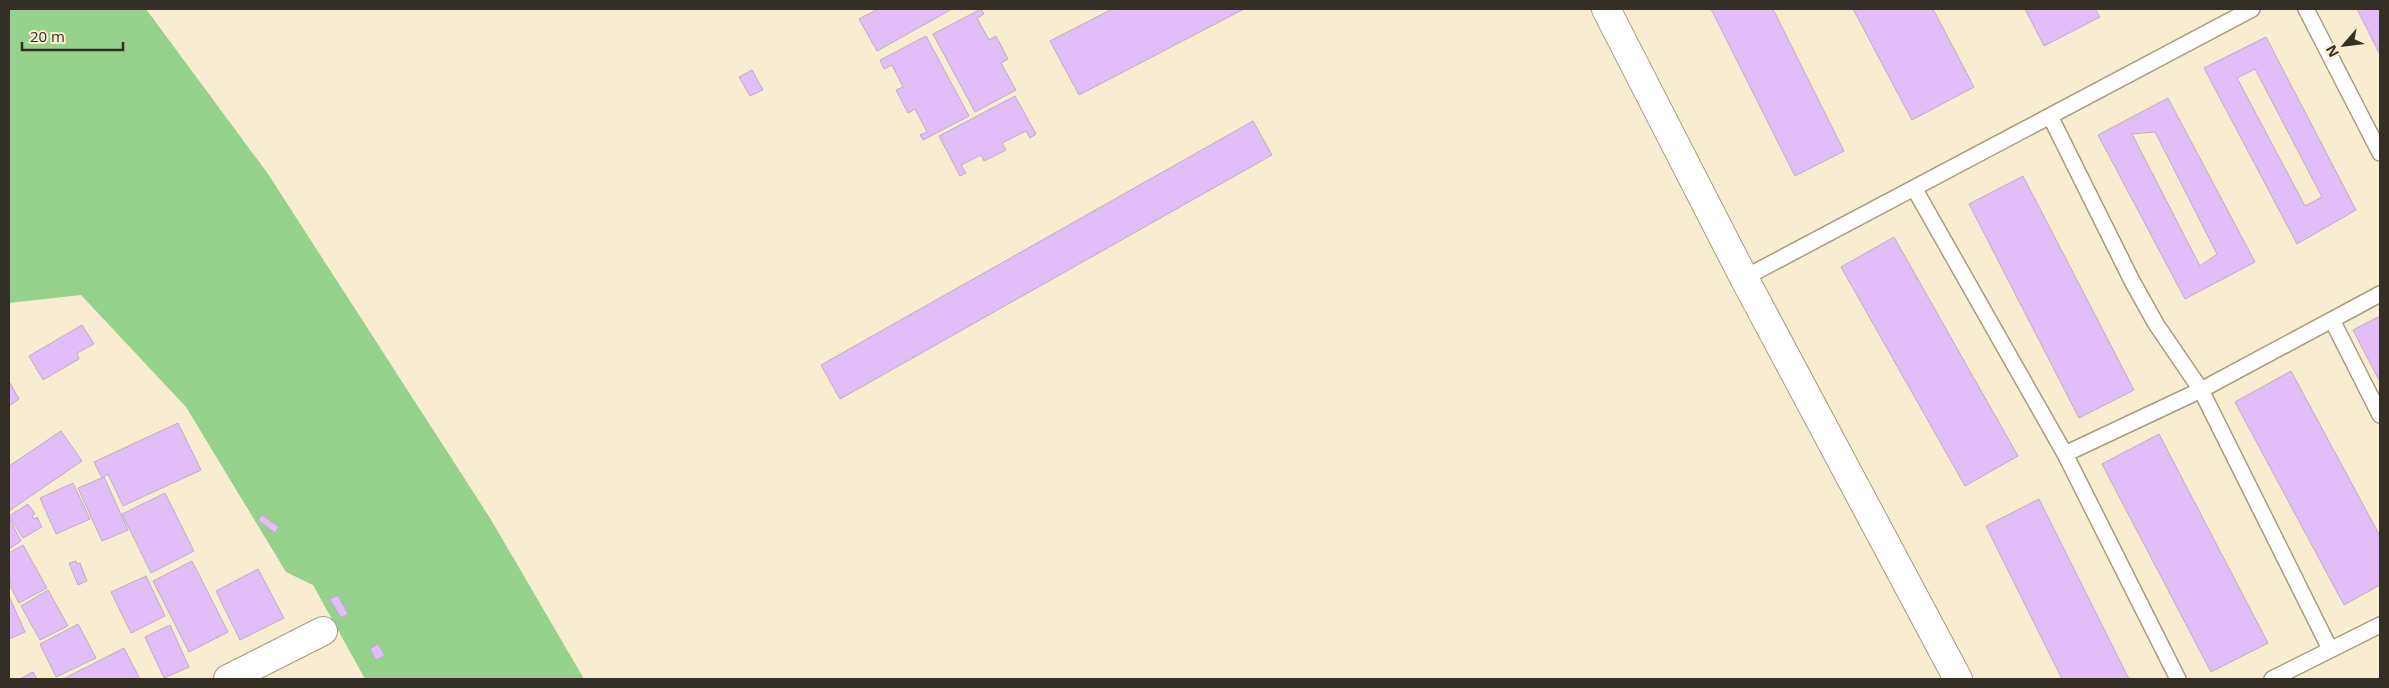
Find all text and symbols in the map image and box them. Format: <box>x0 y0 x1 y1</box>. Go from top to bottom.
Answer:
scale bar <box>22 20 124 52</box>
north arrow <box>2319 20 2369 70</box>
text: 20 m <box>30 26 65 46</box>
text: N <box>2321 42 2343 61</box>

